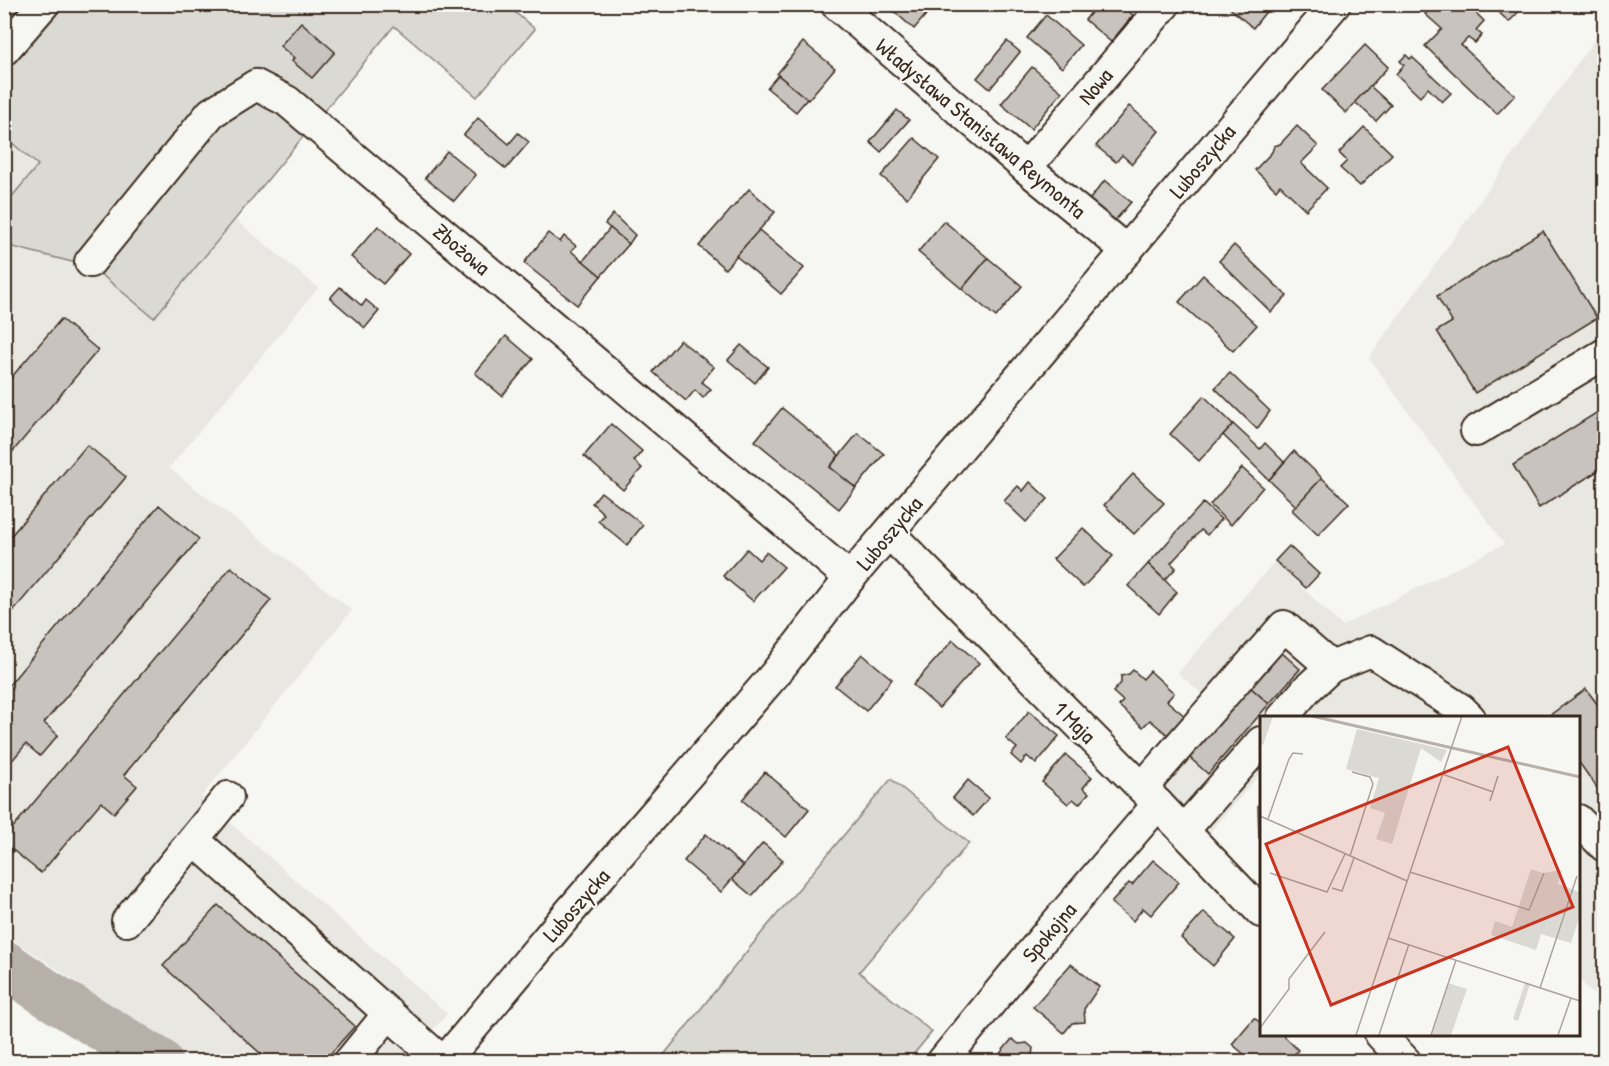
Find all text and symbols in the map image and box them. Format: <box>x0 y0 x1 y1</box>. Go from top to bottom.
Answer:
street label: Władysława Stanisława Reymonta <box>869 31 1093 225</box>
street label: Nowa <box>1071 61 1119 111</box>
street label: Luboszycka <box>1162 117 1242 205</box>
street label: Zbożowa <box>427 216 497 282</box>
street label: Luboszycka <box>849 489 929 577</box>
street label: 1 Maja <box>1047 694 1103 750</box>
inset map <box>1260 716 1579 1036</box>
street label: Luboszycka <box>536 862 617 948</box>
street label: Spokojna <box>1015 895 1083 969</box>

